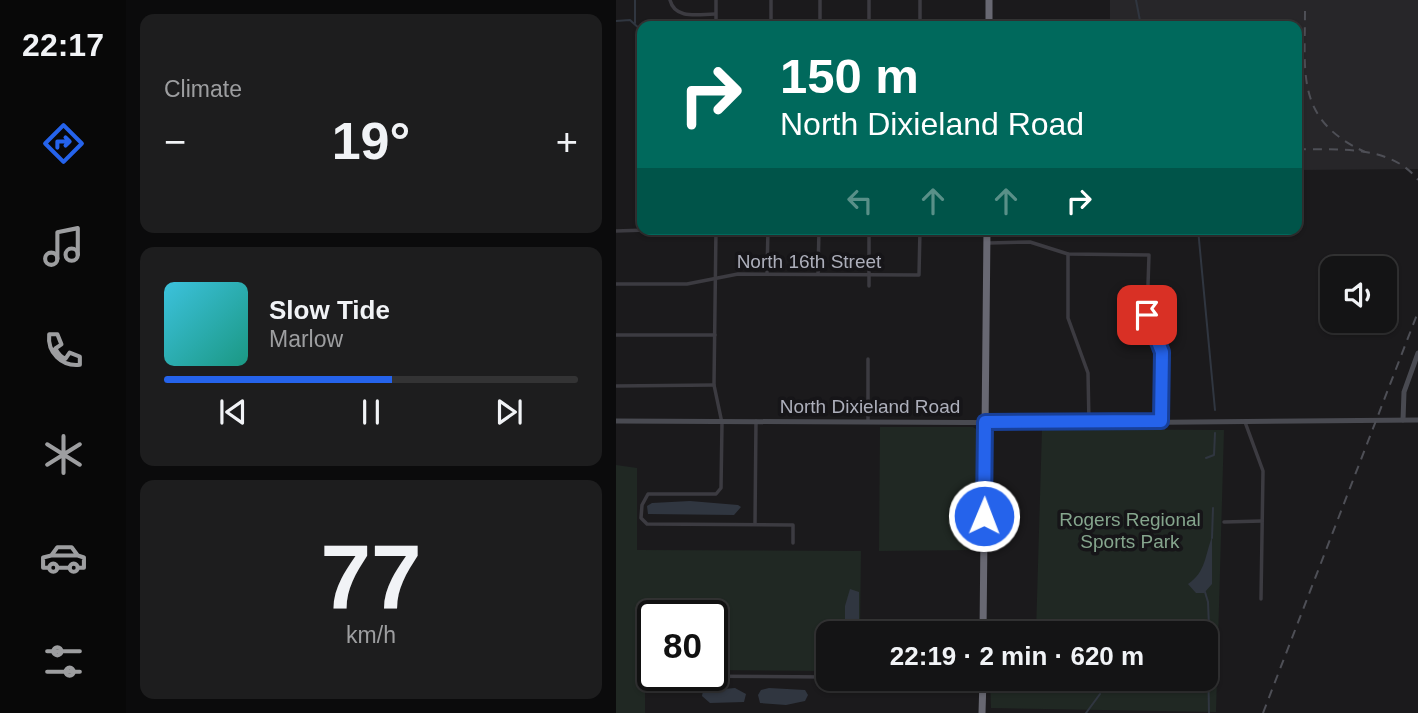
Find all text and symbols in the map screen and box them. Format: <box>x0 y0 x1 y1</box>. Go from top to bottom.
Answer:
text: 22:17 <box>22 27 104 63</box>
icon: right <box>665 49 756 140</box>
text: 150 m <box>780 49 919 103</box>
text: Climate <box>164 76 242 102</box>
text: North Dixieland Road <box>780 106 1084 142</box>
text: 19° <box>332 112 410 170</box>
icon: directions <box>39 119 88 168</box>
text: − <box>164 121 186 163</box>
text: + <box>556 121 578 163</box>
icon: left <box>841 182 879 220</box>
icon: ahead <box>914 182 952 220</box>
icon: ahead <box>987 182 1025 220</box>
icon: right <box>1060 182 1098 220</box>
icon: music <box>39 222 88 271</box>
street label: North 16th Street <box>737 251 882 272</box>
map controls <box>1320 256 1397 333</box>
button: sound <box>1320 256 1397 333</box>
pin <box>1117 285 1177 345</box>
text: Slow Tide <box>269 295 390 325</box>
icon: arrive <box>1128 296 1166 334</box>
icon: phone <box>39 326 88 375</box>
text: Marlow <box>269 326 343 352</box>
icon: previous <box>214 393 252 431</box>
icon: pause <box>352 393 390 431</box>
icon: next <box>490 393 528 431</box>
street label: North Dixieland Road <box>780 396 960 417</box>
icon: climate <box>39 430 88 479</box>
position arrow <box>947 479 1021 553</box>
park label: Rogers Regional Sports Park <box>1059 509 1201 552</box>
text: 77 <box>320 526 422 627</box>
icon: car <box>39 533 88 582</box>
speed limit sign: 80 <box>637 600 728 691</box>
text: km/h <box>346 622 396 648</box>
icon: filters <box>39 637 88 686</box>
text: 22:19 · 2 min · 620 m <box>890 641 1144 671</box>

